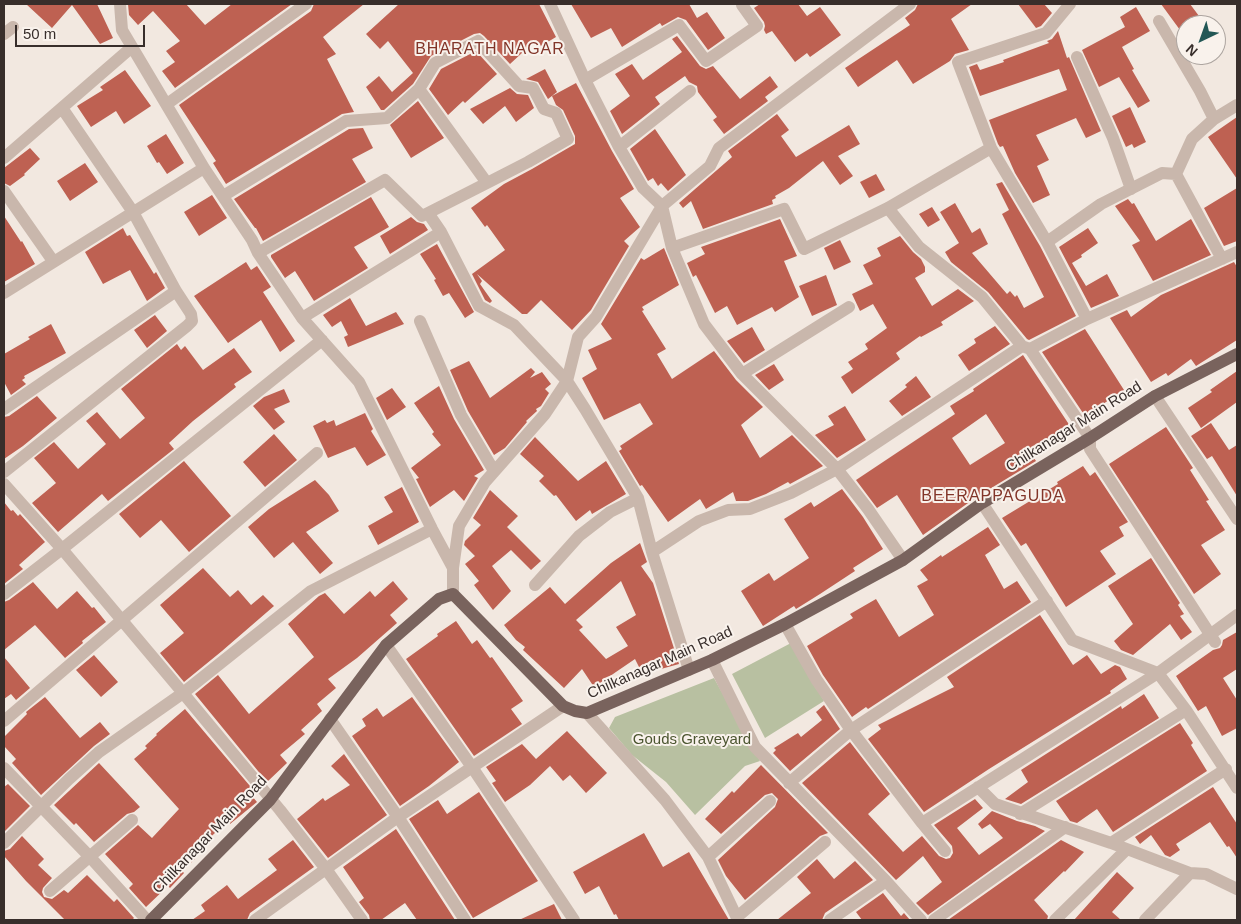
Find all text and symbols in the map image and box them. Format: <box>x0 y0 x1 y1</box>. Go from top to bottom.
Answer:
scale bar <box>18 15 148 47</box>
north arrow <box>1176 15 1226 65</box>
text: 50 m <box>23 25 56 42</box>
district label: BHARATH NAGAR <box>414 40 566 60</box>
text: N <box>1183 41 1201 60</box>
street label: Chilkanagar Main Road <box>1003 378 1145 476</box>
district label: BEERAPPAGUDA <box>920 487 1066 507</box>
street label: Chilkanagar Main Road <box>585 623 735 703</box>
park label: Gouds Graveyard <box>633 731 751 749</box>
street label: Chilkanagar Main Road <box>149 772 271 898</box>

